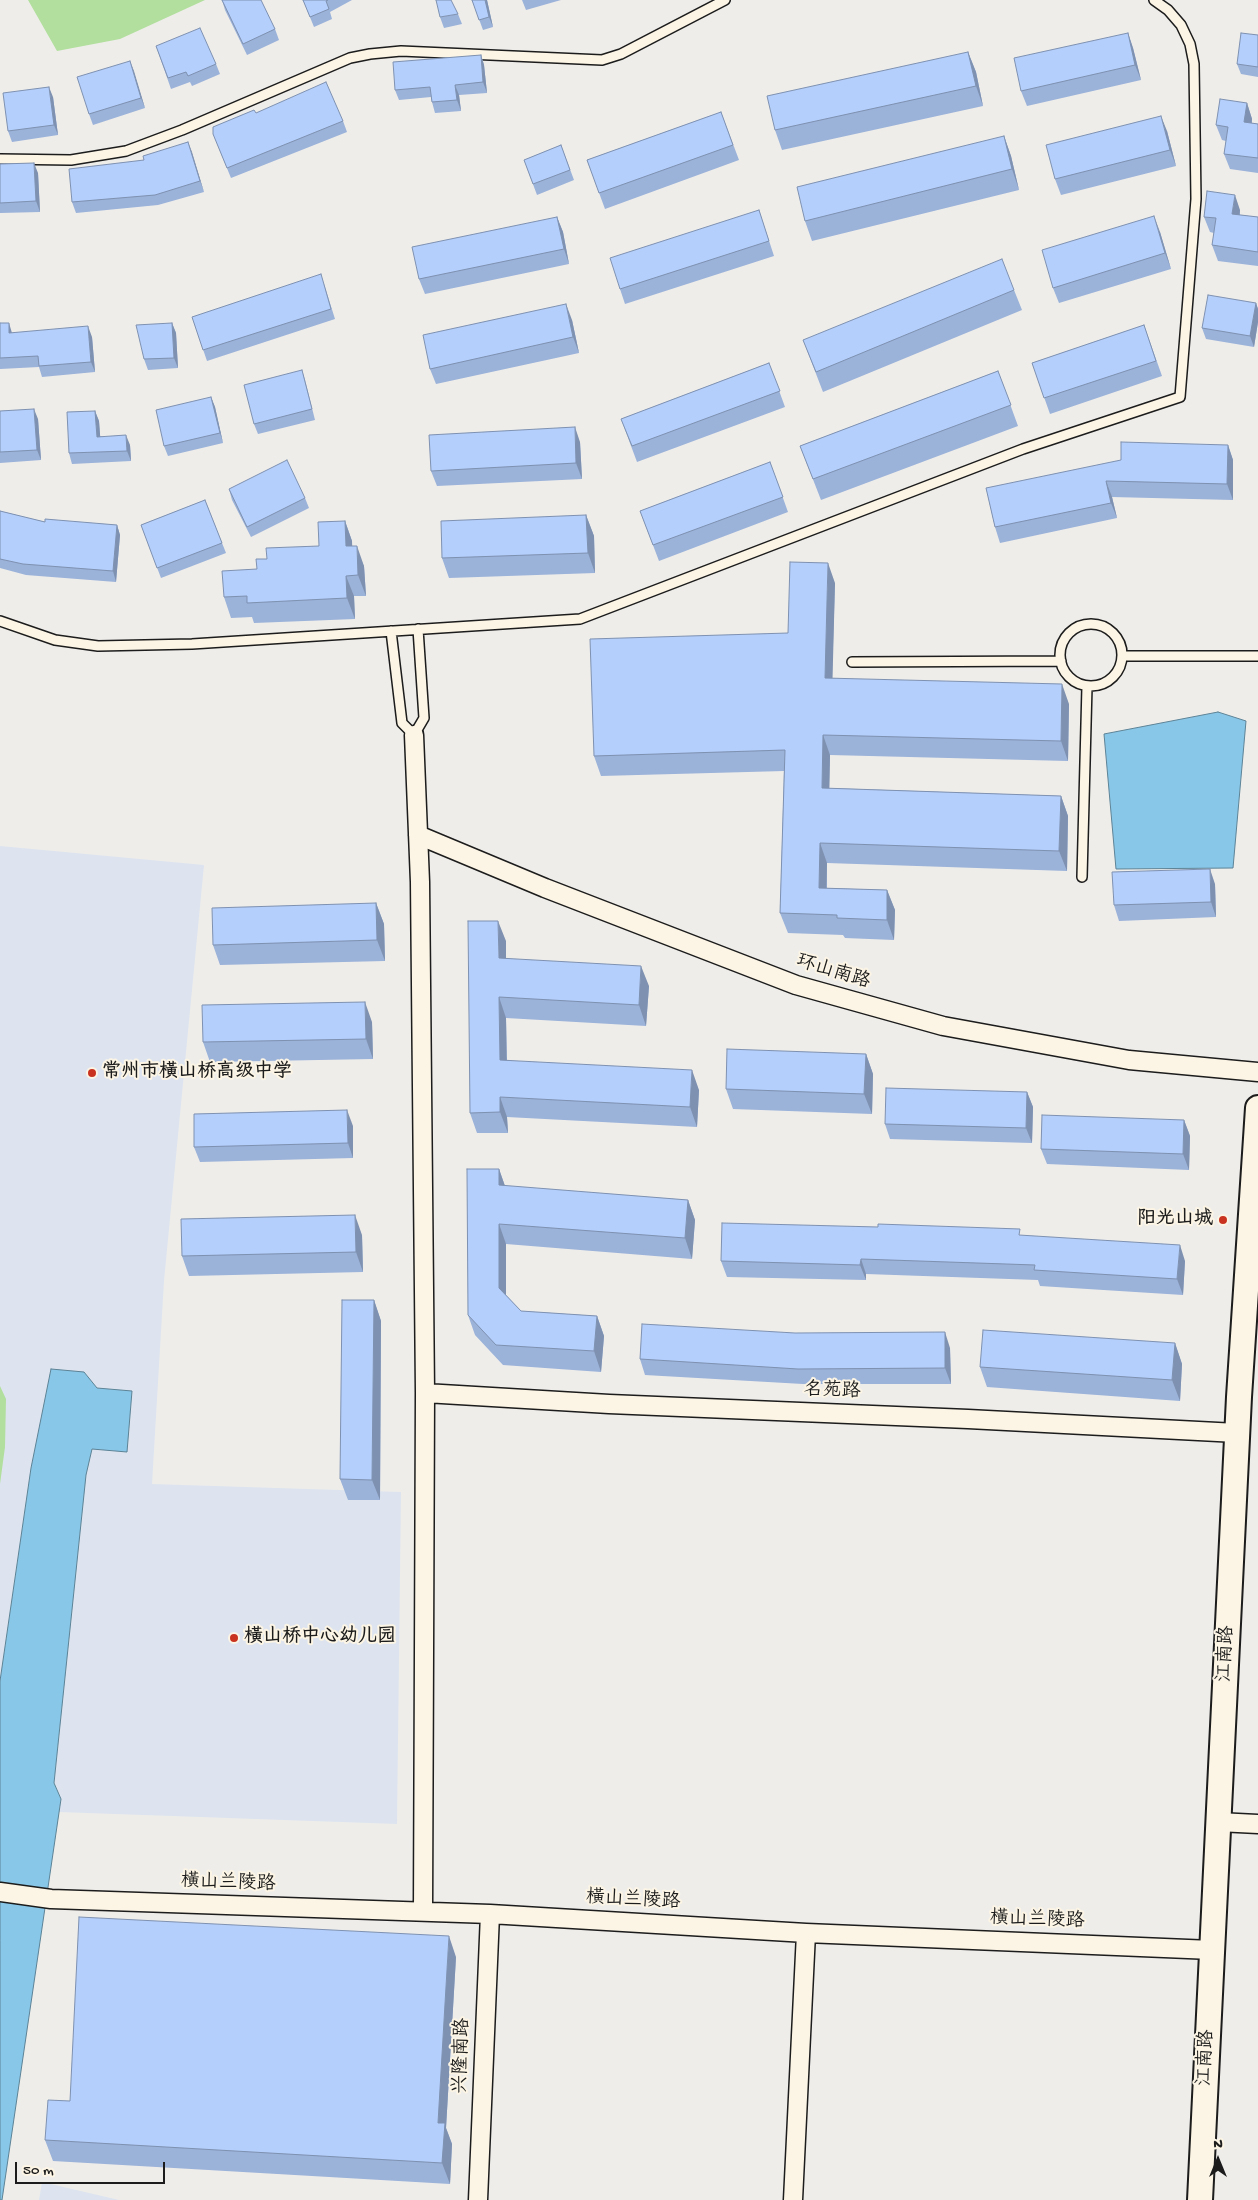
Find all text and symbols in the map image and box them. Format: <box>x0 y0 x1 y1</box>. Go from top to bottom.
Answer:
street label: 环山南路 <box>793 951 873 995</box>
place label: 常州市横山桥高级中学 <box>102 1062 292 1084</box>
marker: 常州市横山桥高级中学 <box>86 1067 98 1079</box>
place label: 阳光山城 <box>1137 1209 1213 1231</box>
marker: 阳光山城 <box>1217 1214 1229 1226</box>
street label: 名苑路 <box>803 1380 861 1404</box>
street label: 江南路 <box>1214 1625 1240 1683</box>
place label: 横山桥中心幼儿园 <box>244 1627 396 1649</box>
marker: 横山桥中心幼儿园 <box>228 1632 240 1644</box>
street label: 横山兰陵路 <box>180 1871 276 1897</box>
street label: 横山兰陵路 <box>585 1887 681 1915</box>
street label: 横山兰陵路 <box>989 1908 1085 1934</box>
street label: 兴隆南路 <box>450 2018 476 2094</box>
street label: 江南路 <box>1194 2029 1220 2087</box>
north arrow <box>1193 2135 1243 2185</box>
text: N <box>1213 2136 1223 2153</box>
scale bar <box>18 2152 168 2184</box>
text: 50 m <box>23 2162 54 2180</box>

